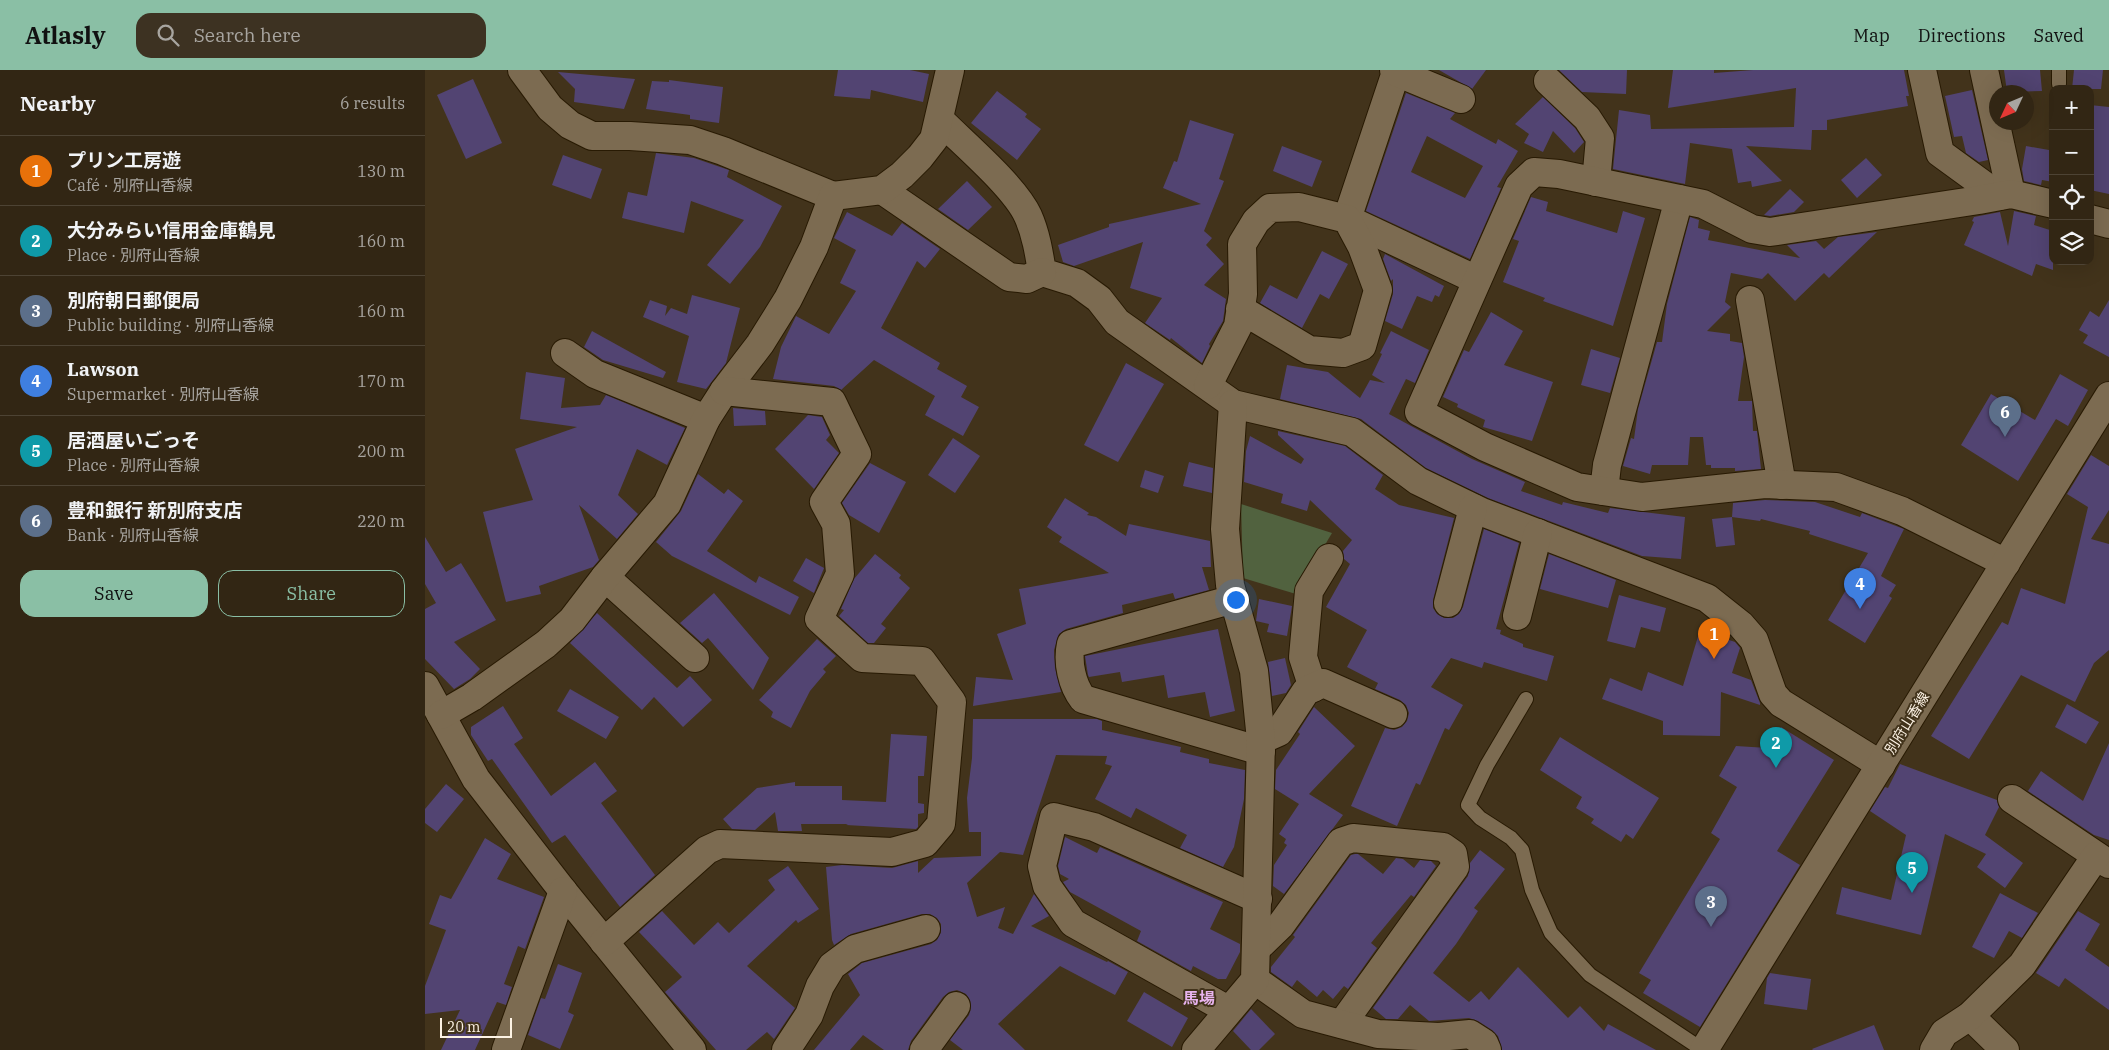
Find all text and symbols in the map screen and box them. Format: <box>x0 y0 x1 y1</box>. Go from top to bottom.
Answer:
search box <box>136 13 486 58</box>
text: Atlasly <box>25 19 106 51</box>
icon: search <box>154 21 182 49</box>
text: Search here <box>194 23 301 47</box>
text: Map <box>1853 24 1890 47</box>
text: Directions <box>1918 24 2006 47</box>
text: Saved <box>2034 24 2084 47</box>
north arrow <box>1989 85 2034 130</box>
map controls <box>2049 85 2094 265</box>
button: + <box>2049 85 2094 130</box>
text: Nearby <box>20 89 96 117</box>
text: 6 results <box>340 93 405 113</box>
button: − <box>2049 130 2094 175</box>
text: プリン工房遊 <box>67 148 181 172</box>
text: 1 <box>31 161 41 181</box>
text: 130 m <box>357 161 405 181</box>
text: Café · 別府山香線 <box>67 175 192 195</box>
button: locate <box>2049 175 2094 220</box>
text: 大分みらい信用金庫鶴見 <box>67 218 276 242</box>
button: layers <box>2049 220 2094 265</box>
text: 2 <box>31 231 41 251</box>
text: 160 m <box>357 231 405 251</box>
text: Place · 別府山香線 <box>67 245 200 265</box>
text: 別府朝日郵便局 <box>67 288 200 312</box>
text: 3 <box>31 301 41 321</box>
text: 160 m <box>357 301 405 321</box>
text: Public building · 別府山香線 <box>67 315 274 335</box>
text: Lawson <box>67 357 139 381</box>
text: 4 <box>31 371 41 391</box>
text: 170 m <box>357 371 405 391</box>
text: Supermarket · 別府山香線 <box>67 384 259 404</box>
pin: 6 <box>1989 396 2021 437</box>
text: 居酒屋いごっそ <box>67 428 200 452</box>
text: 5 <box>31 441 41 461</box>
text: 200 m <box>357 441 405 461</box>
text: Place · 別府山香線 <box>67 455 200 475</box>
text: 豊和銀行 新別府支店 <box>67 498 242 522</box>
text: 6 <box>31 511 41 531</box>
text: 220 m <box>357 511 405 531</box>
text: Bank · 別府山香線 <box>67 525 199 545</box>
pin: 4 <box>1844 568 1876 609</box>
button: Save <box>20 570 208 617</box>
button: Share <box>218 570 405 617</box>
your location <box>1223 587 1249 613</box>
pin: 1 <box>1698 618 1730 659</box>
street label: 別府山香線 <box>1881 689 1933 757</box>
pin: 2 <box>1760 727 1792 768</box>
pin: 5 <box>1896 852 1928 893</box>
pin: 3 <box>1695 886 1727 927</box>
district label: 馬場 <box>1183 988 1215 1008</box>
scale bar <box>440 1015 513 1038</box>
text: 20 m <box>447 1018 480 1036</box>

